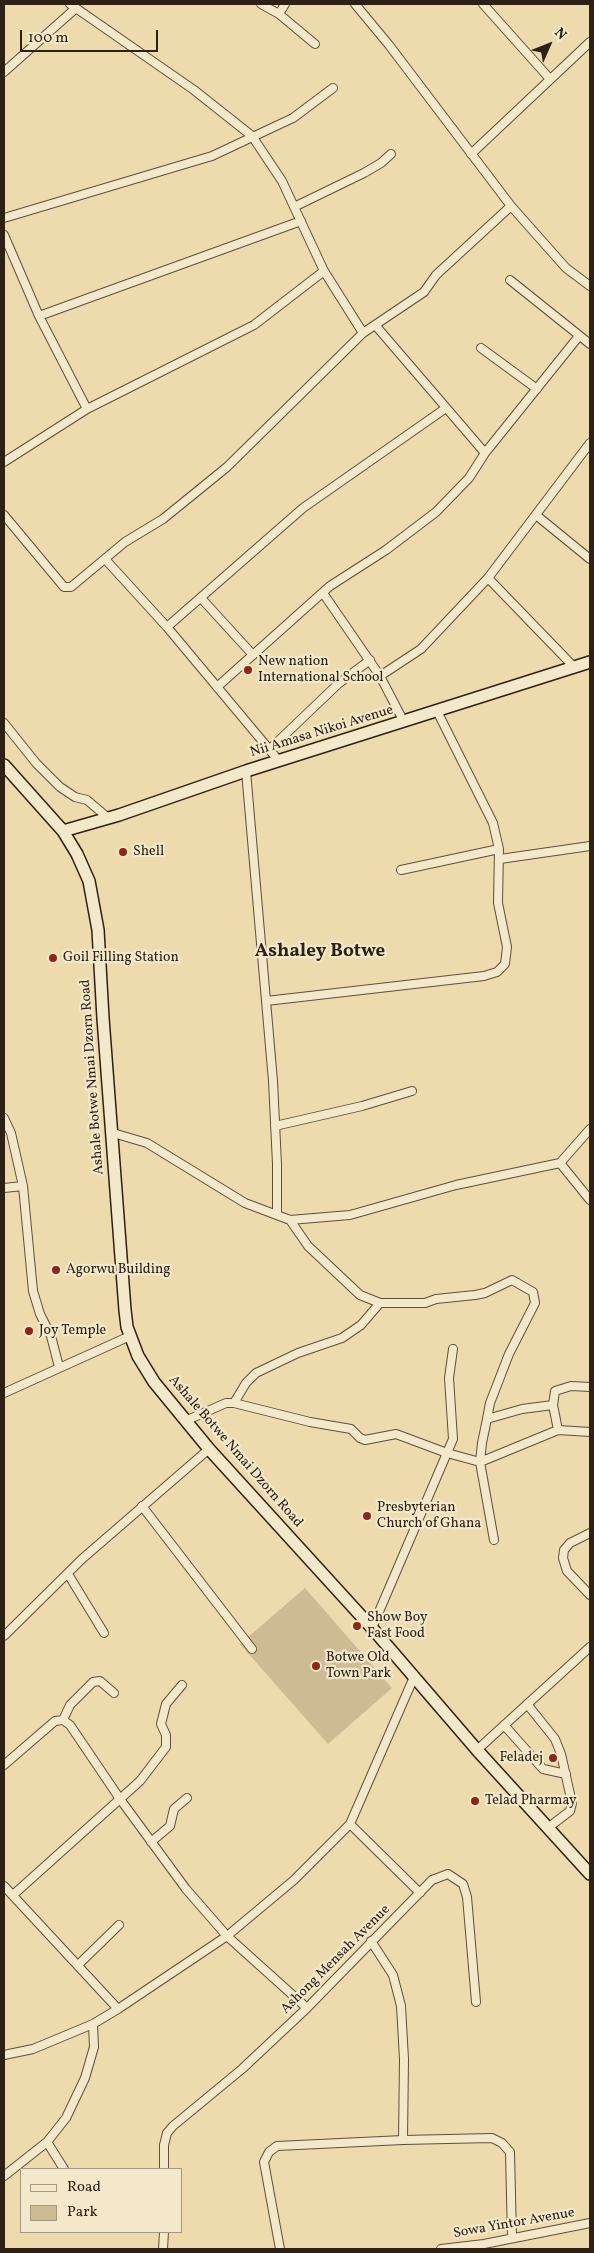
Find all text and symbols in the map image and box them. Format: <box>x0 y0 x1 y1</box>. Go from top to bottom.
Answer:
scale bar <box>22 20 160 52</box>
north arrow <box>524 20 574 70</box>
text: N <box>550 24 571 44</box>
text: 100 m <box>28 28 68 49</box>
place label: New nation International School <box>258 654 384 686</box>
marker: New nation International School <box>242 664 254 676</box>
street label: Nii Amasa Nikoi Avenue <box>248 702 396 762</box>
place label: Shell <box>133 844 164 860</box>
marker: Shell <box>117 846 129 858</box>
district label: Ashaley Botwe <box>255 942 385 964</box>
place label: Goil Filling Station <box>63 950 179 966</box>
marker: Goil Filling Station <box>47 952 59 964</box>
street label: Ashale Botwe Nmai Dzorn Road <box>78 979 108 1175</box>
place label: Agorwu Building <box>66 1262 170 1278</box>
marker: Agorwu Building <box>50 1264 62 1276</box>
place label: Joy Temple <box>39 1323 106 1339</box>
marker: Joy Temple <box>23 1325 35 1337</box>
street label: Ashale Botwe Nmai Dzorn Road <box>164 1372 306 1532</box>
place label: Presbyterian Church of Ghana <box>377 1500 481 1532</box>
marker: Presbyterian Church of Ghana <box>361 1510 373 1522</box>
place label: Show Boy Fast Food <box>367 1610 428 1642</box>
marker: Show Boy Fast Food <box>351 1620 363 1632</box>
place label: Botwe Old Town Park <box>326 1650 391 1682</box>
marker: Botwe Old Town Park <box>310 1660 322 1672</box>
place label: Feladej <box>500 1750 543 1766</box>
marker: Feladej <box>547 1752 559 1764</box>
place label: Telad Pharmay <box>485 1793 577 1809</box>
marker: Telad Pharmay <box>469 1795 481 1807</box>
street label: Ashong Mensah Avenue <box>278 1902 394 2018</box>
legend <box>20 2168 182 2233</box>
text: Road <box>67 2177 101 2198</box>
text: Park <box>67 2202 98 2223</box>
street label: Sowa Yintor Avenue <box>452 2205 576 2243</box>

